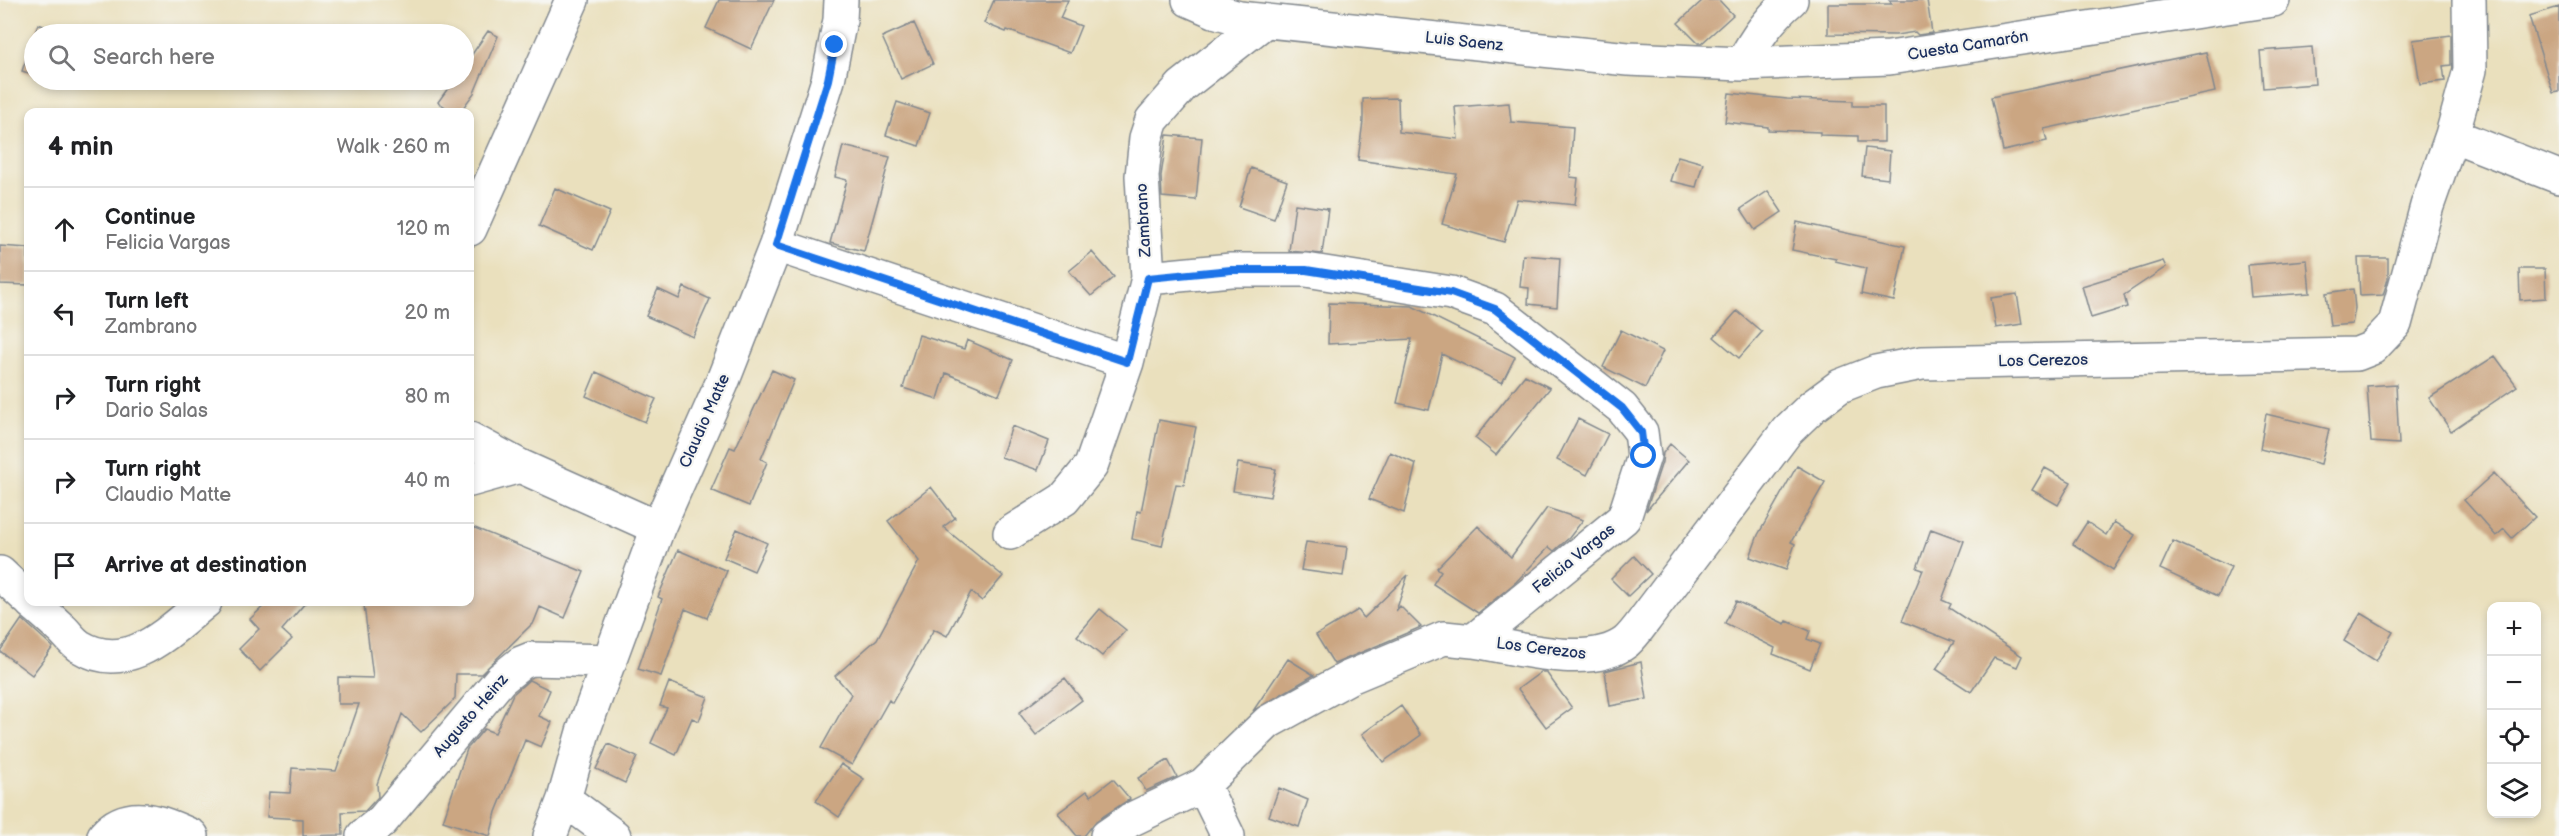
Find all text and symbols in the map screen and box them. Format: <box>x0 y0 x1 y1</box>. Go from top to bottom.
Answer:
search box <box>24 24 474 90</box>
street label: Cuesta Camarón <box>1906 27 2030 65</box>
street label: Luis Saenz <box>1424 28 1504 56</box>
route end <box>821 31 847 57</box>
icon: search <box>45 41 78 74</box>
text: Search here <box>93 44 215 71</box>
text: 4 min <box>48 132 113 163</box>
text: Walk · 260 m <box>337 135 450 159</box>
street label: Zambrano <box>1133 183 1155 258</box>
text: Continue <box>105 204 195 231</box>
icon: ahead <box>48 213 81 246</box>
text: 120 m <box>397 217 450 241</box>
text: Felicia Vargas <box>105 231 231 255</box>
text: Turn left <box>105 288 189 315</box>
icon: left <box>48 297 81 330</box>
text: 20 m <box>405 301 450 325</box>
text: Zambrano <box>105 315 197 339</box>
street label: Los Cerezos <box>1998 351 2088 371</box>
street label: Claudio Matte <box>676 371 734 471</box>
text: Turn right <box>105 372 201 399</box>
icon: right <box>48 381 81 414</box>
text: 80 m <box>405 385 450 409</box>
text: Dario Salas <box>105 399 208 423</box>
route start <box>1630 442 1656 468</box>
text: Turn right <box>105 456 201 483</box>
icon: right <box>48 465 81 498</box>
text: 40 m <box>404 469 450 493</box>
text: Claudio Matte <box>105 483 231 507</box>
street label: Felicia Vargas <box>1529 520 1619 598</box>
icon: arrive <box>48 549 81 582</box>
text: Arrive at destination <box>105 552 307 579</box>
map controls <box>2487 602 2541 818</box>
button: + <box>2487 602 2541 656</box>
street label: Los Cerezos <box>1495 634 1587 664</box>
button: − <box>2487 656 2541 710</box>
street label: Augusto Heinz <box>430 670 513 761</box>
button: locate <box>2487 710 2541 764</box>
button: layers <box>2487 764 2541 818</box>

